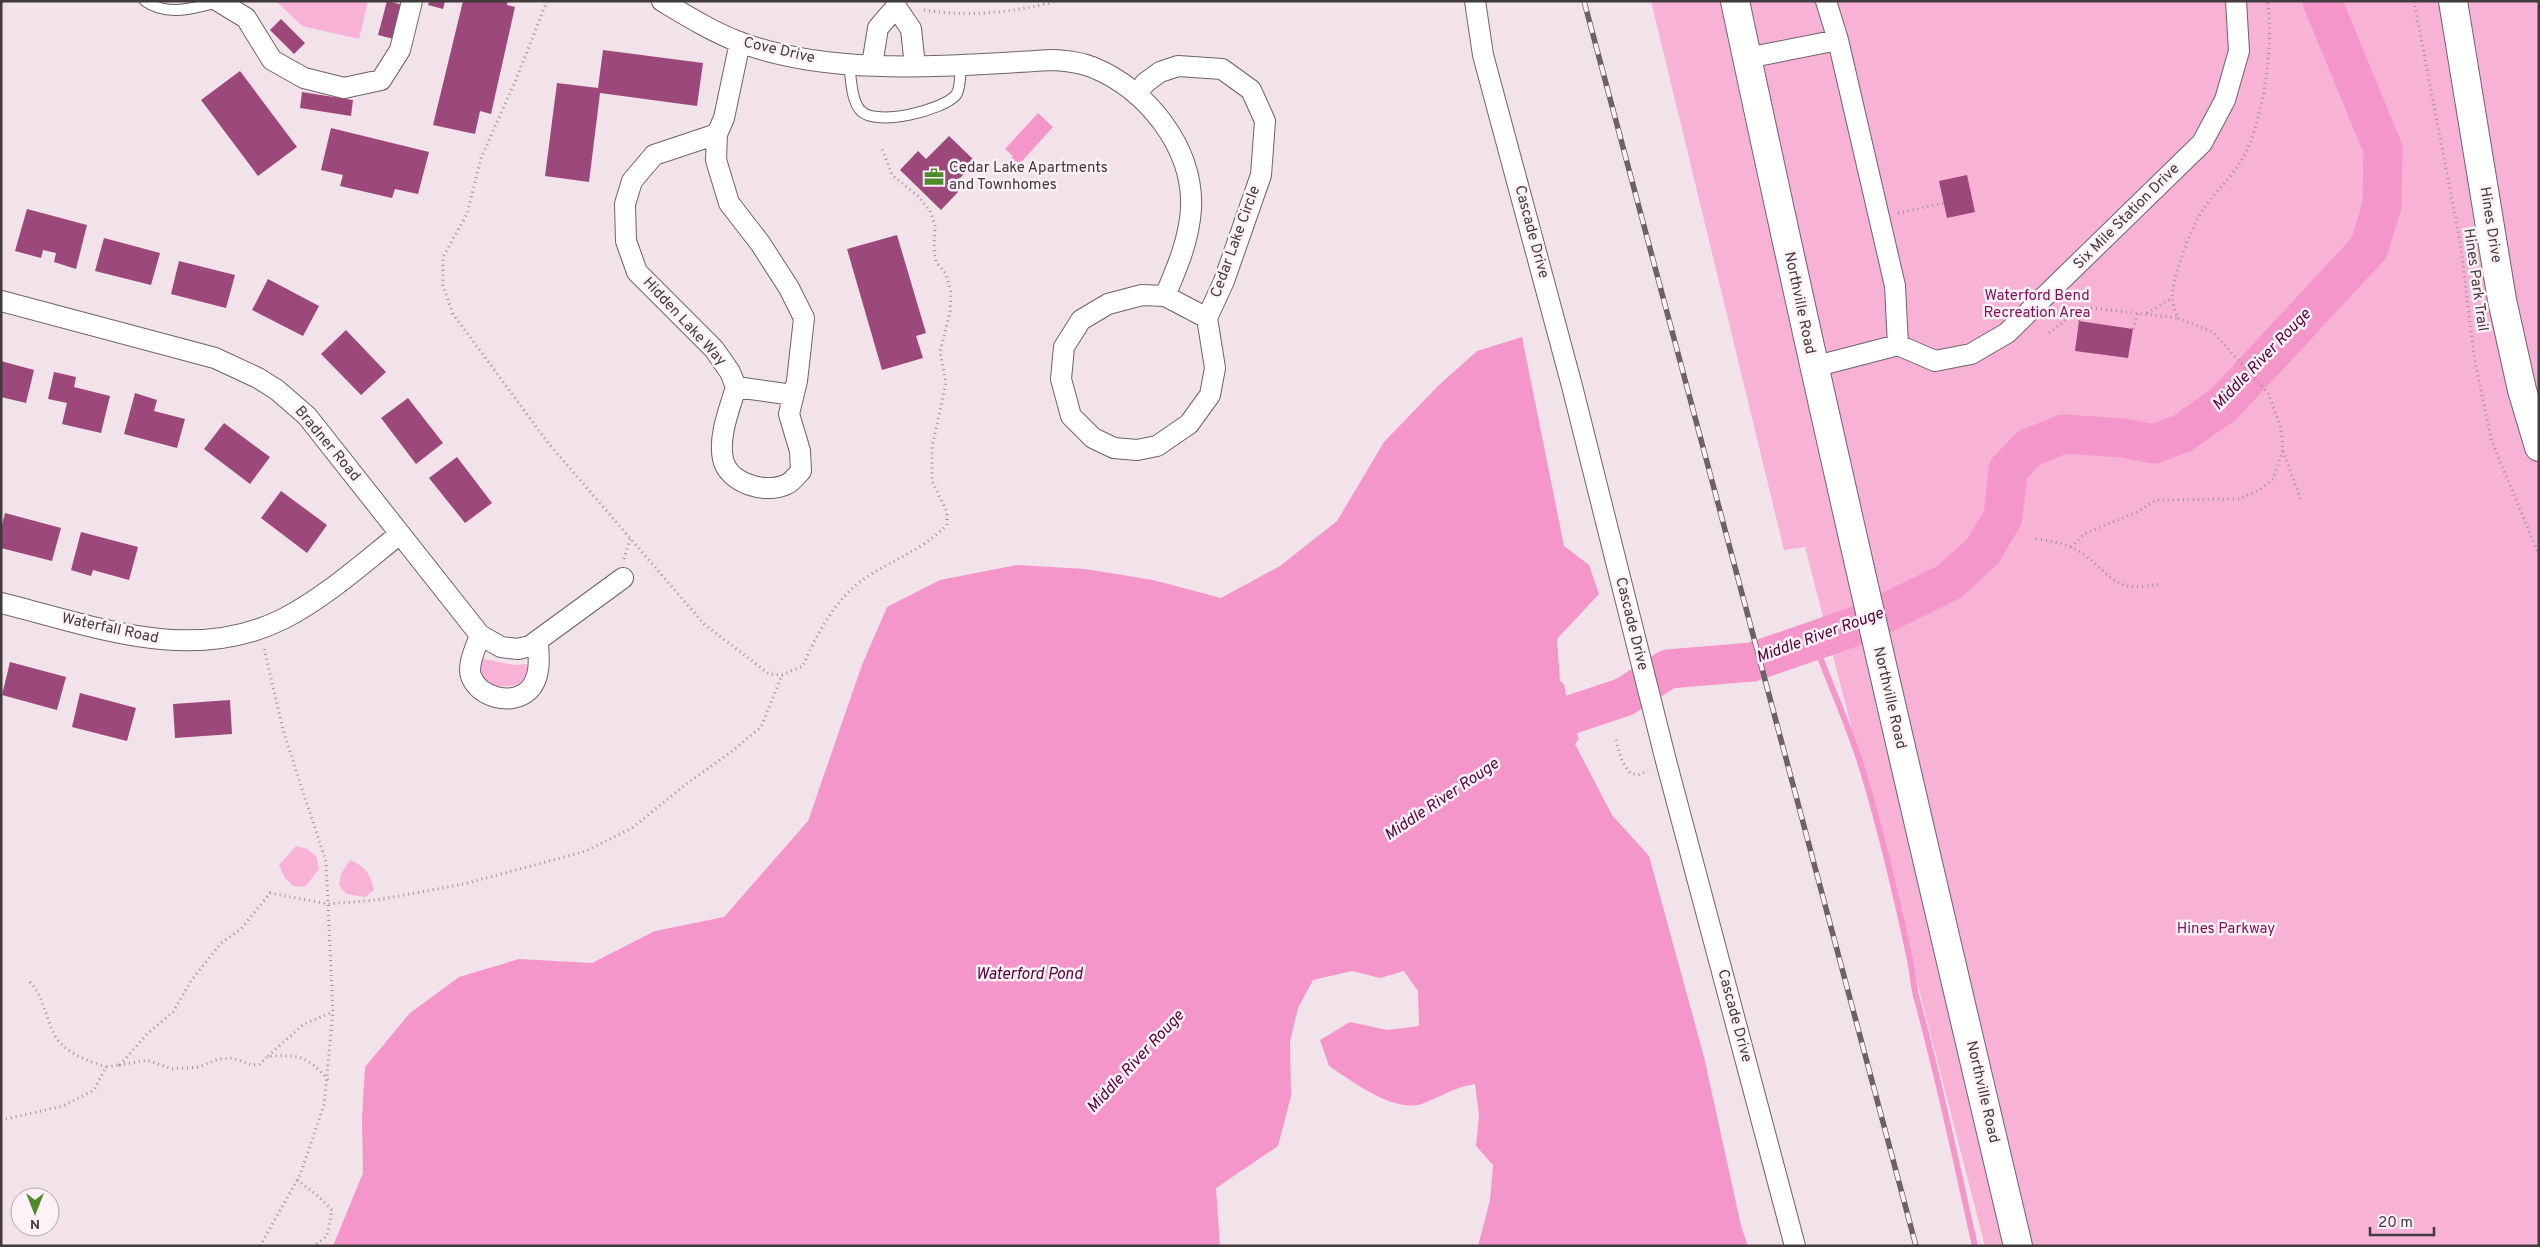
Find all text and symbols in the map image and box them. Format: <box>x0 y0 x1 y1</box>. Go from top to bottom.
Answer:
street label: Cove Drive <box>741 34 817 68</box>
place label: Cedar Lake Apartments and Townhomes <box>949 159 1108 195</box>
street label: Six Mile Station Drive <box>2070 160 2184 274</box>
office icon: Cedar Lake Apartments and Townhomes <box>923 166 945 188</box>
street label: Cedar Lake Circle <box>1207 183 1265 301</box>
street label: Cascade Drive <box>1509 183 1553 281</box>
street label: Hines Drive <box>2475 185 2505 265</box>
street label: Hines Park Trail <box>2458 227 2492 333</box>
street label: Northville Road <box>1779 250 1819 356</box>
street label: Hidden Lake Way <box>638 274 730 370</box>
park label: Waterford Bend Recreation Area <box>1984 287 2090 323</box>
water label: Middle River Rouge <box>2208 304 2316 415</box>
street label: Bradner Road <box>290 402 364 486</box>
street label: Cascade Drive <box>1610 575 1652 673</box>
water label: Middle River Rouge <box>1754 603 1887 668</box>
street label: Waterfall Road <box>60 609 160 649</box>
street label: Northville Road <box>1868 645 1910 751</box>
water label: Middle River Rouge <box>1381 754 1504 846</box>
park label: Hines Parkway <box>2177 920 2275 939</box>
water label: Waterford Pond <box>976 965 1084 985</box>
street label: Cascade Drive <box>1712 967 1756 1065</box>
water label: Middle River Rouge <box>1083 1006 1189 1118</box>
street label: Northville Road <box>1961 1039 2003 1145</box>
north arrow <box>10 1187 60 1237</box>
scale bar <box>2370 1204 2434 1236</box>
text: 20 m <box>2378 1214 2413 1233</box>
text: N <box>30 1215 40 1232</box>

